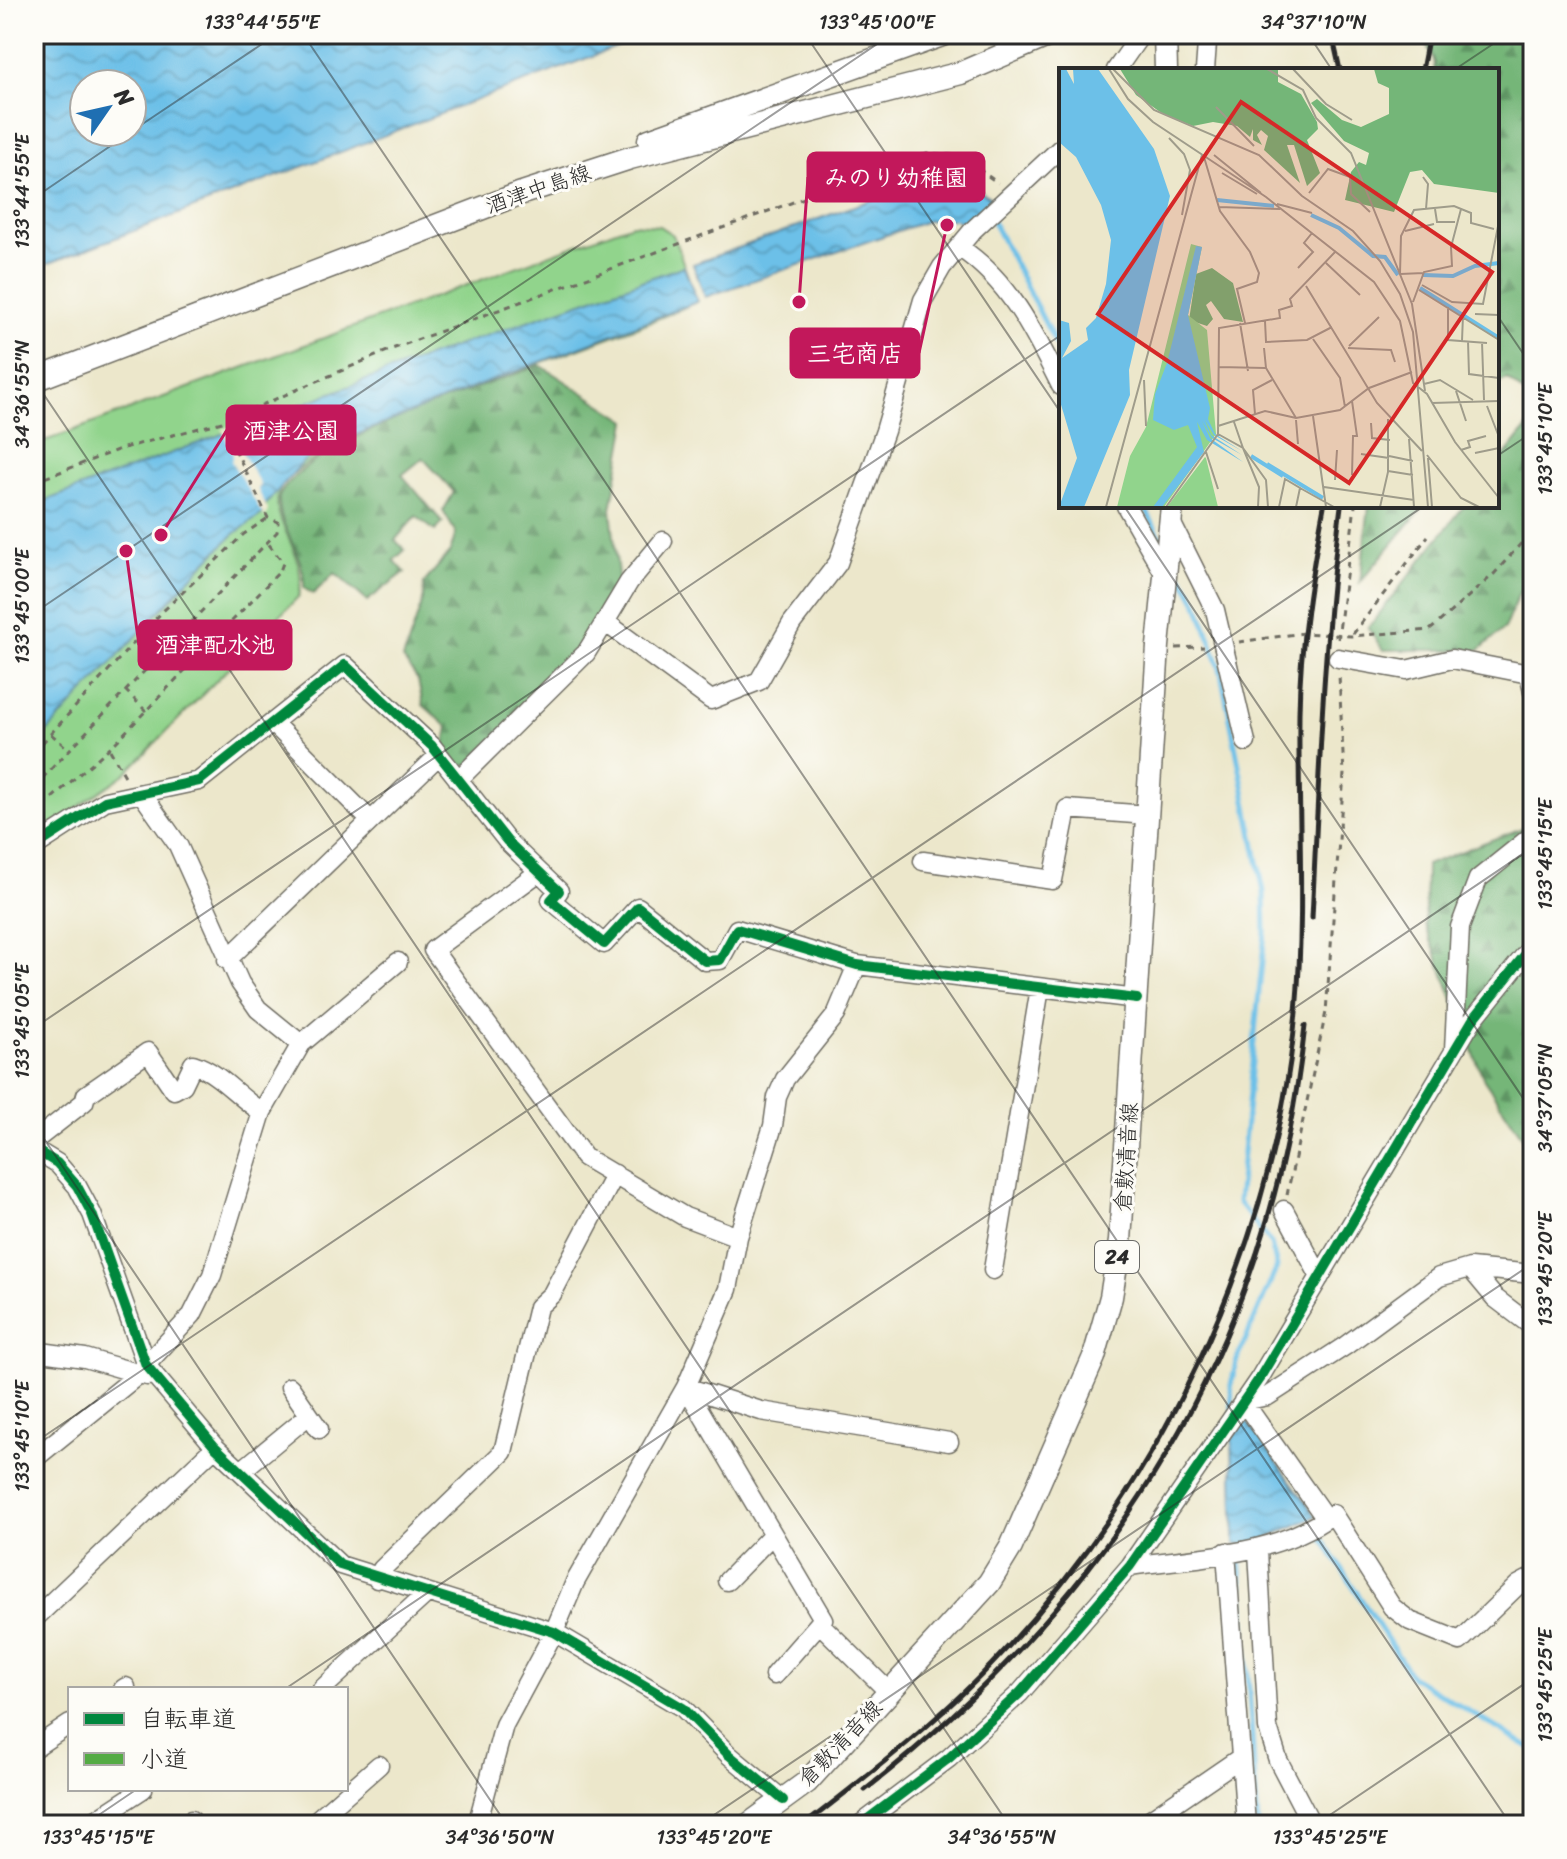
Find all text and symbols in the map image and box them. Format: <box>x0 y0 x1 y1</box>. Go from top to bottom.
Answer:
text: 133°44'55"E <box>204 5 322 40</box>
text: 133°45'00"E <box>819 5 937 40</box>
text: 34°37'10"N <box>1261 5 1367 40</box>
north arrow <box>68 68 148 148</box>
inset map <box>1059 68 1499 508</box>
text: N <box>103 79 145 115</box>
text: 133°44'55"E <box>5 131 40 249</box>
street label: 酒津中島線 <box>480 153 596 225</box>
callout: みのり幼稚園 <box>808 153 984 201</box>
text: みのり幼稚園 <box>824 157 968 199</box>
callout: 三宅商店 <box>791 329 919 377</box>
text: 三宅商店 <box>807 333 903 375</box>
text: 34°36'55"N <box>5 340 40 448</box>
text: 133°45'10"E <box>1528 381 1563 495</box>
callout: 酒津公園 <box>227 406 355 454</box>
text: 酒津公園 <box>243 410 339 452</box>
text: 133°45'00"E <box>5 546 40 664</box>
callout: 酒津配水池 <box>139 621 291 669</box>
text: 酒津配水池 <box>155 624 275 666</box>
text: 133°45'15"E <box>1528 796 1563 910</box>
text: 133°45'05"E <box>5 961 40 1079</box>
text: 34°37'05"N <box>1528 1043 1563 1152</box>
street label: 倉敷清音線 <box>1103 1101 1149 1213</box>
text: 133°45'20"E <box>1528 1210 1563 1326</box>
road number: 24 <box>1095 1241 1139 1273</box>
text: 133°45'10"E <box>5 1378 40 1492</box>
text: 133°45'25"E <box>1528 1626 1563 1742</box>
legend <box>68 1687 348 1791</box>
street label: 倉敷清音線 <box>788 1690 892 1796</box>
text: 自転車道 <box>140 1698 236 1740</box>
text: 小道 <box>140 1738 188 1780</box>
text: 133°45'15"E <box>42 1820 156 1855</box>
text: 34°36'50"N <box>446 1820 555 1855</box>
text: 133°45'20"E <box>657 1820 773 1855</box>
text: 34°36'55"N <box>948 1820 1056 1855</box>
text: 133°45'25"E <box>1273 1820 1389 1855</box>

